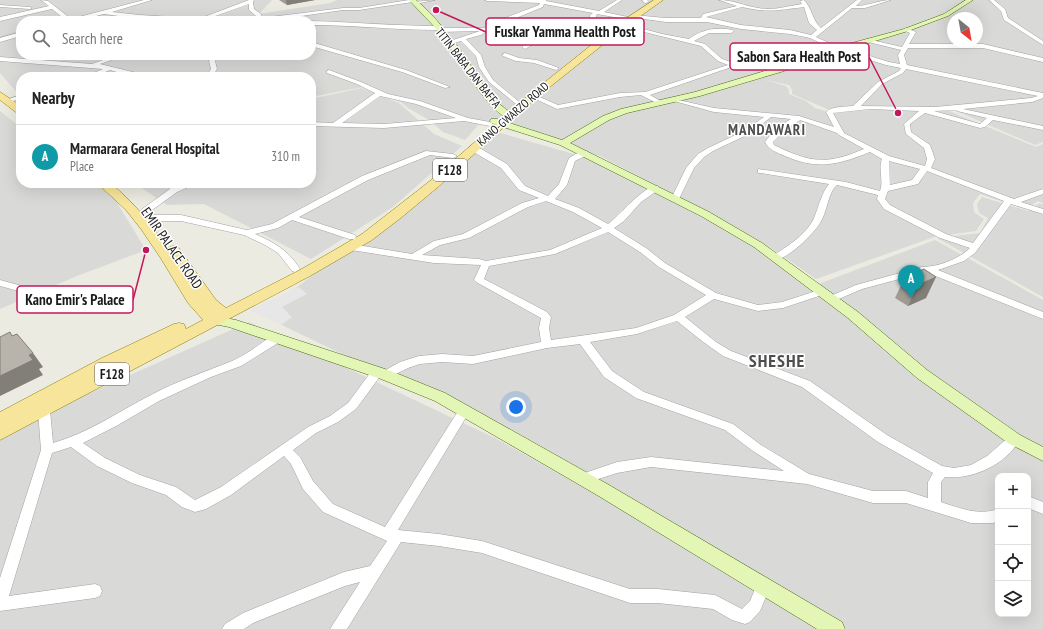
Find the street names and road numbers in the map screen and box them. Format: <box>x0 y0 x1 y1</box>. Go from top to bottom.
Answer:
street label: TITIN BABA DAN BAFFA <box>432 25 505 111</box>
street label: KANO-GWARZO ROAD <box>474 78 552 149</box>
road number: F128 <box>433 159 467 181</box>
street label: EMIR PALACE ROAD <box>137 204 207 292</box>
road number: F128 <box>95 363 129 385</box>

